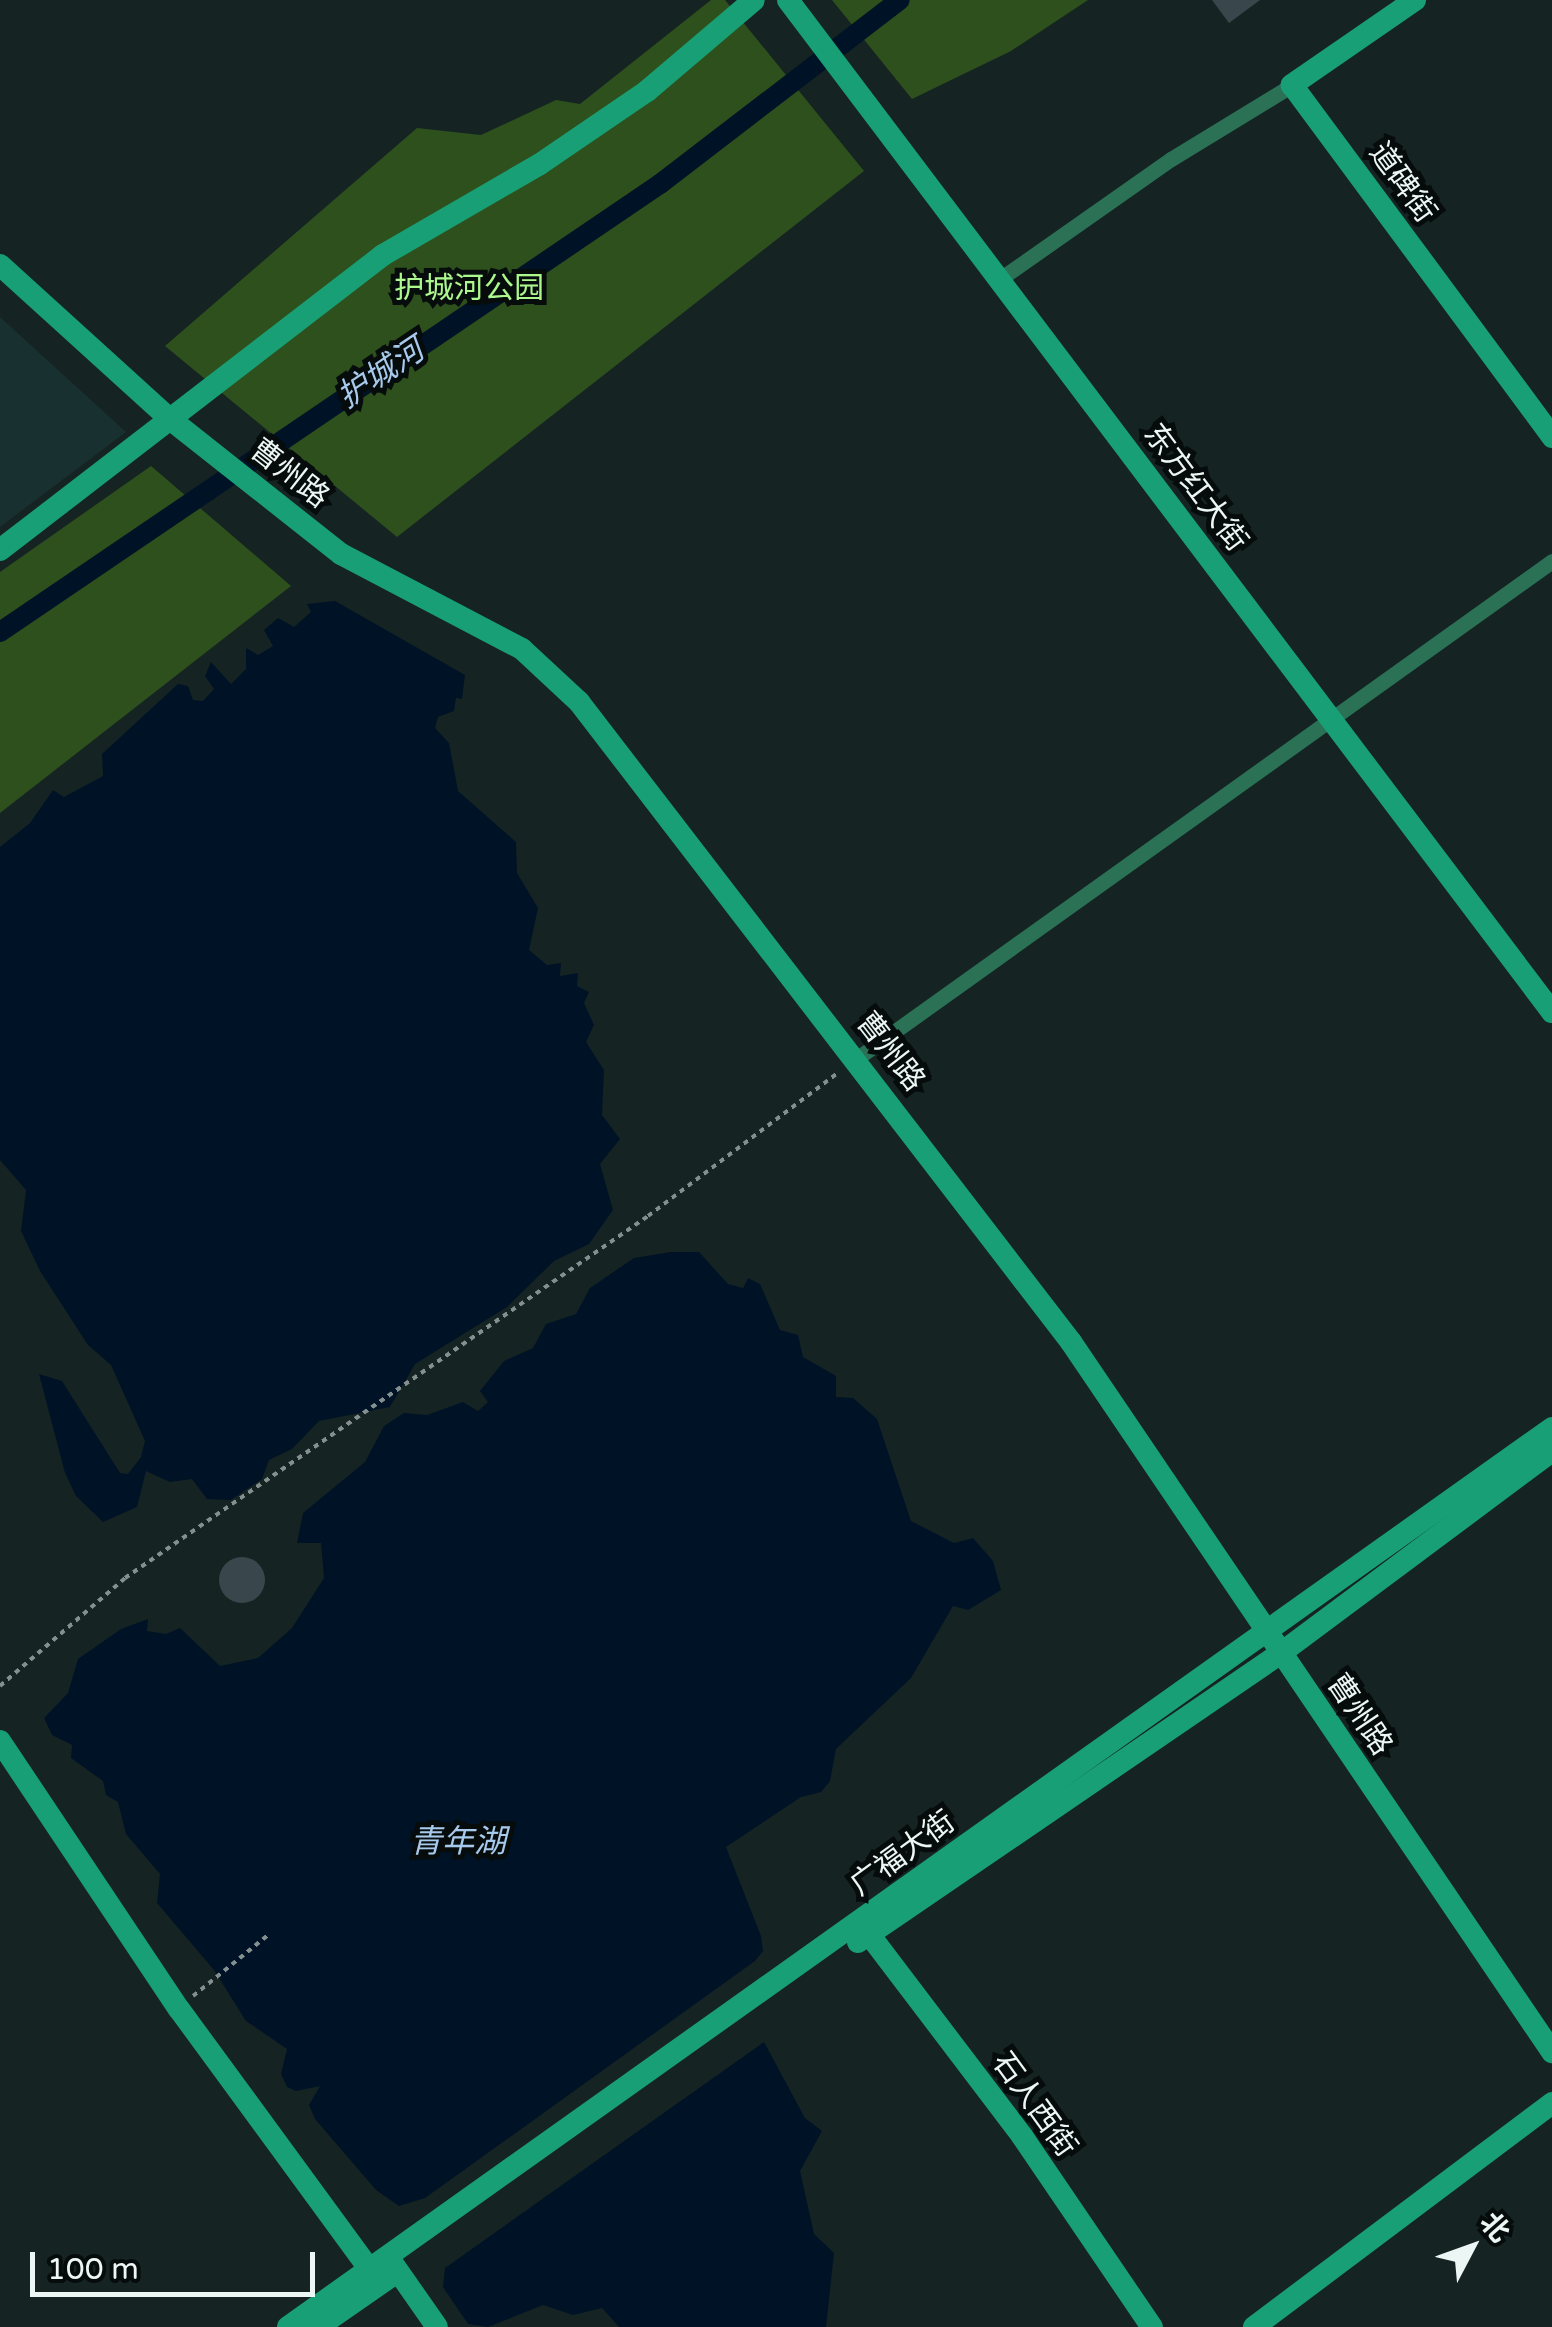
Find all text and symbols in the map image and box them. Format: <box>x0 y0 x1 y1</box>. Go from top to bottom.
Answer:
street label: 道碑街 <box>1361 136 1443 230</box>
park label: 护城河公园 <box>394 271 544 307</box>
water label: 护城河 <box>330 331 432 417</box>
street label: 东方红大街 <box>1135 417 1255 559</box>
street label: 曹州路 <box>242 432 336 516</box>
street label: 曹州路 <box>848 1005 932 1099</box>
street label: 曹州路 <box>1319 1668 1399 1762</box>
street label: 广福大街 <box>844 1804 962 1904</box>
water label: 青年湖 <box>410 1823 506 1861</box>
street label: 石人西街 <box>984 2046 1084 2164</box>
north arrow <box>1422 2197 1522 2297</box>
text: 北 <box>1473 2206 1517 2249</box>
scale bar <box>35 2232 320 2294</box>
text: 100 m <box>47 2251 139 2288</box>

